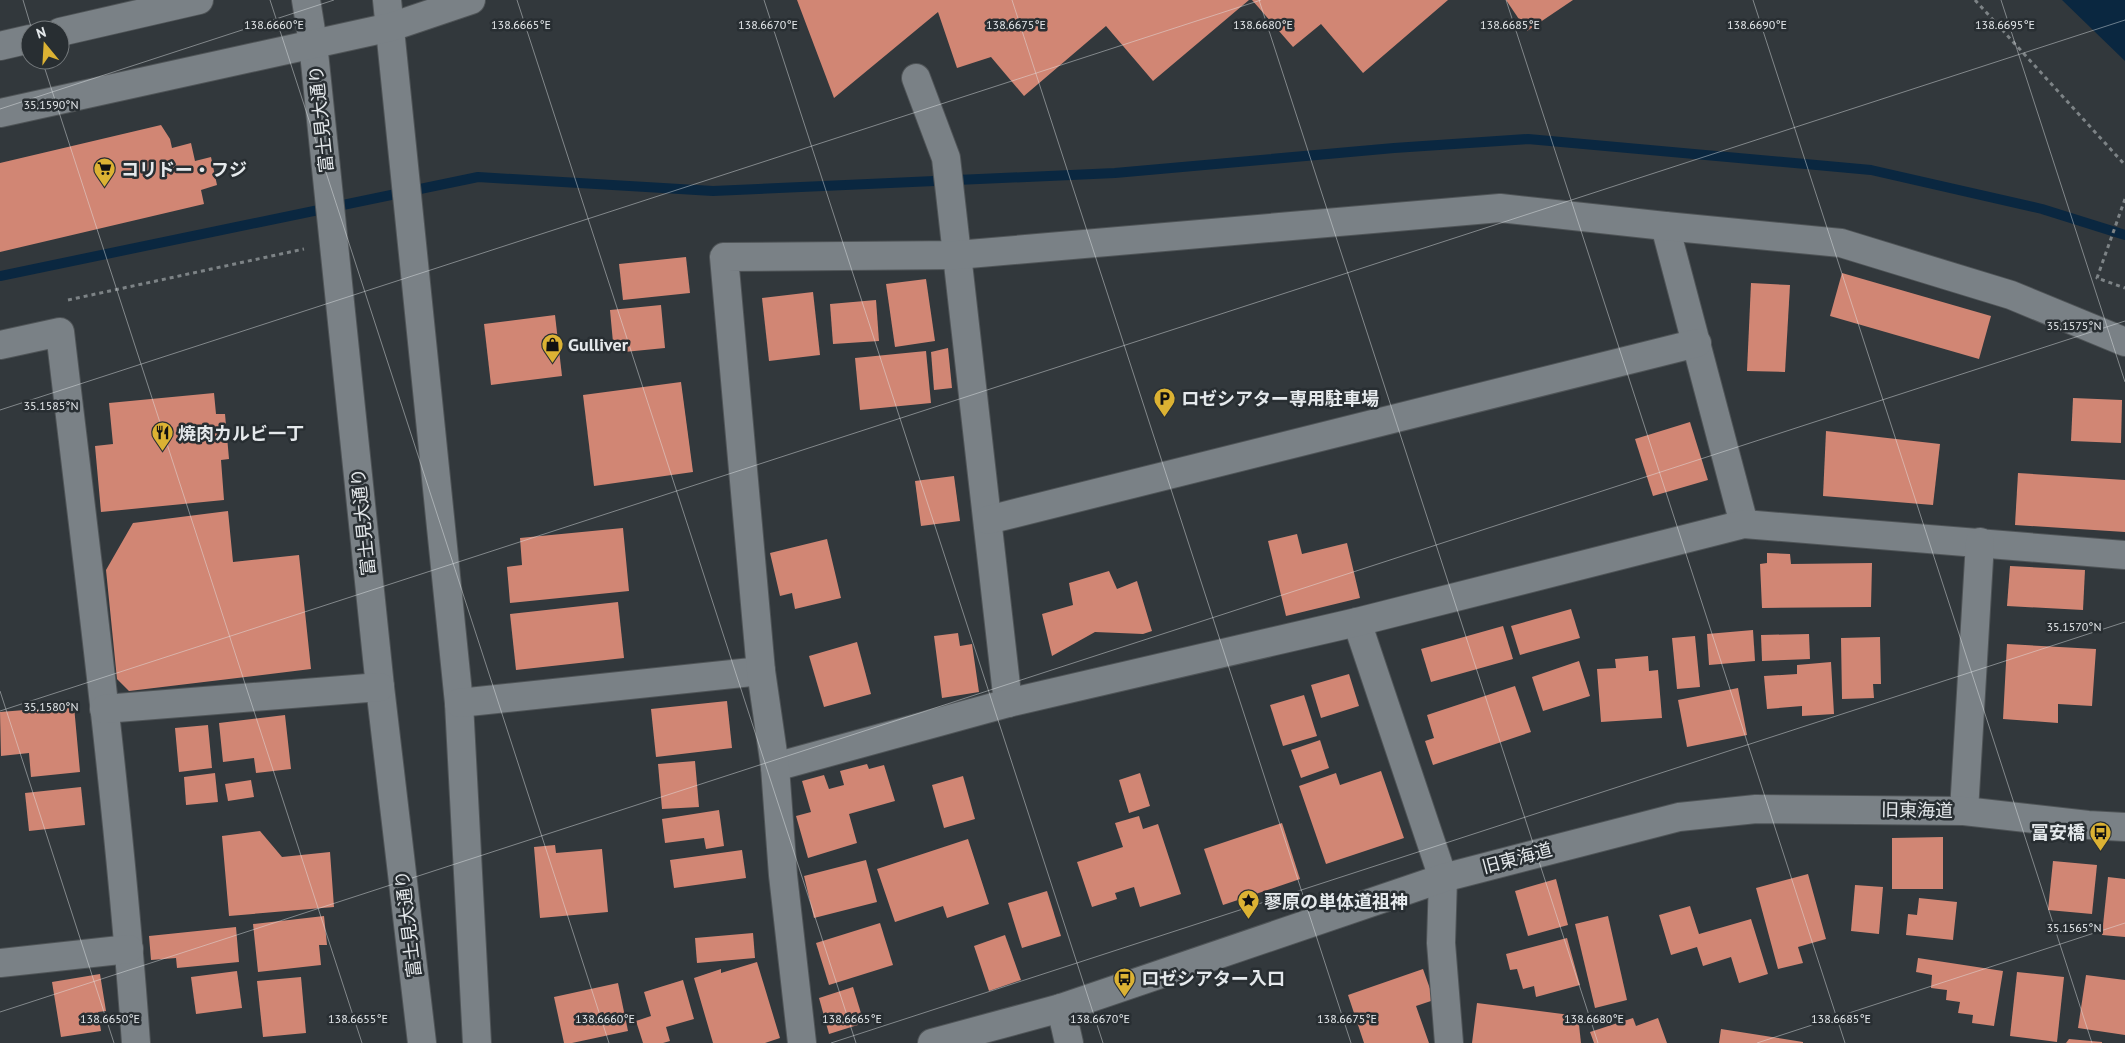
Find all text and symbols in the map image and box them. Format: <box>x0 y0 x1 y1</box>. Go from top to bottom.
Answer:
text: 138.6660°E <box>244 17 304 32</box>
text: 138.6665°E <box>491 17 551 32</box>
text: 138.6670°E <box>738 17 798 32</box>
text: 138.6675°E <box>986 17 1046 32</box>
text: 138.6680°E <box>1233 17 1293 32</box>
text: 138.6685°E <box>1480 17 1540 32</box>
text: 138.6690°E <box>1727 17 1787 32</box>
text: 138.6695°E <box>1975 17 2035 32</box>
north arrow <box>20 20 70 70</box>
text: N <box>34 23 48 43</box>
street label: 富士見大通り <box>304 64 338 174</box>
text: 35.1590°N <box>24 97 78 112</box>
supermarket icon: コリドー・フジ <box>93 157 117 188</box>
place label: コリドー・フジ <box>121 158 247 181</box>
text: 35.1575°N <box>2047 318 2101 333</box>
shop icon: Gulliver <box>540 332 564 363</box>
place label: Gulliver <box>568 333 629 356</box>
parking icon: ロゼシアター専用駐車場 <box>1153 386 1177 417</box>
place label: ロゼシアター専用駐車場 <box>1181 387 1379 410</box>
text: 35.1585°N <box>24 398 78 413</box>
restaurant icon: 焼肉カルビ一丁 <box>150 421 174 452</box>
place label: 焼肉カルビ一丁 <box>178 422 304 445</box>
street label: 富士見大通り <box>346 467 380 577</box>
text: 35.1570°N <box>2047 619 2101 634</box>
text: 35.1580°N <box>24 699 78 714</box>
street label: 旧東海道 <box>1881 798 1953 822</box>
bus stop icon: 冨安橋 <box>2089 820 2113 851</box>
place label: 冨安橋 <box>2031 821 2085 844</box>
street label: 旧東海道 <box>1479 838 1555 878</box>
street label: 富士見大通り <box>390 869 426 979</box>
place icon: 蓼原の単体道祖神 <box>1236 889 1260 920</box>
place label: 蓼原の単体道祖神 <box>1264 890 1408 913</box>
text: 35.1565°N <box>2047 920 2101 935</box>
bus stop icon: ロゼシアター入口 <box>1113 966 1137 997</box>
place label: ロゼシアター入口 <box>1141 967 1285 990</box>
text: 138.6650°E <box>80 1011 140 1026</box>
text: 138.6655°E <box>328 1011 388 1026</box>
text: 138.6660°E <box>575 1011 635 1026</box>
text: 138.6665°E <box>822 1011 882 1026</box>
text: 138.6670°E <box>1070 1011 1130 1026</box>
text: 138.6675°E <box>1317 1011 1377 1026</box>
text: 138.6680°E <box>1564 1011 1624 1026</box>
text: 138.6685°E <box>1811 1011 1871 1026</box>

